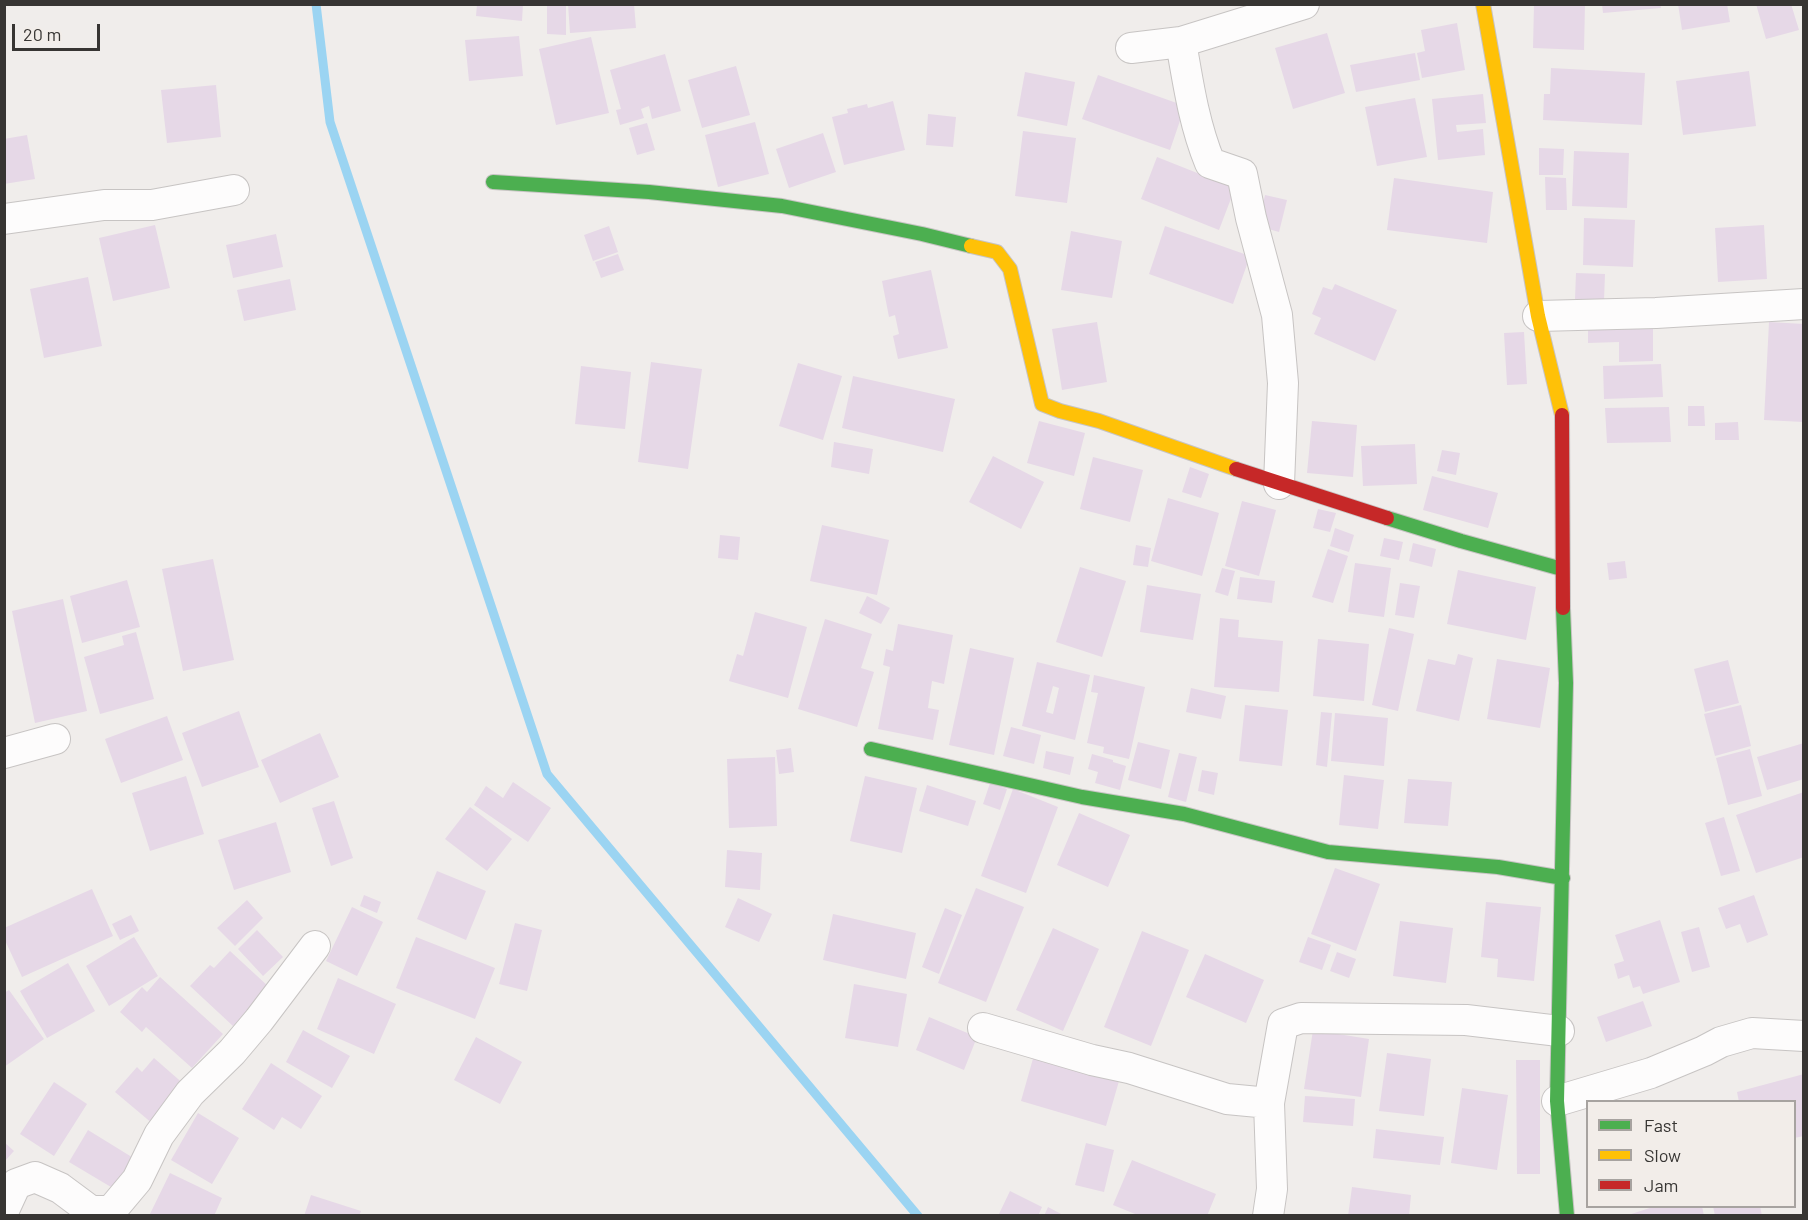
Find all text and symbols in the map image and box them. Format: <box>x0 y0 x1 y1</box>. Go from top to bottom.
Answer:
scale bar <box>15 12 104 50</box>
text: 20 m <box>23 23 61 45</box>
legend <box>1586 1100 1796 1208</box>
text: Fast <box>1644 1114 1678 1136</box>
text: Slow <box>1644 1144 1681 1166</box>
text: Jam <box>1644 1174 1678 1196</box>

